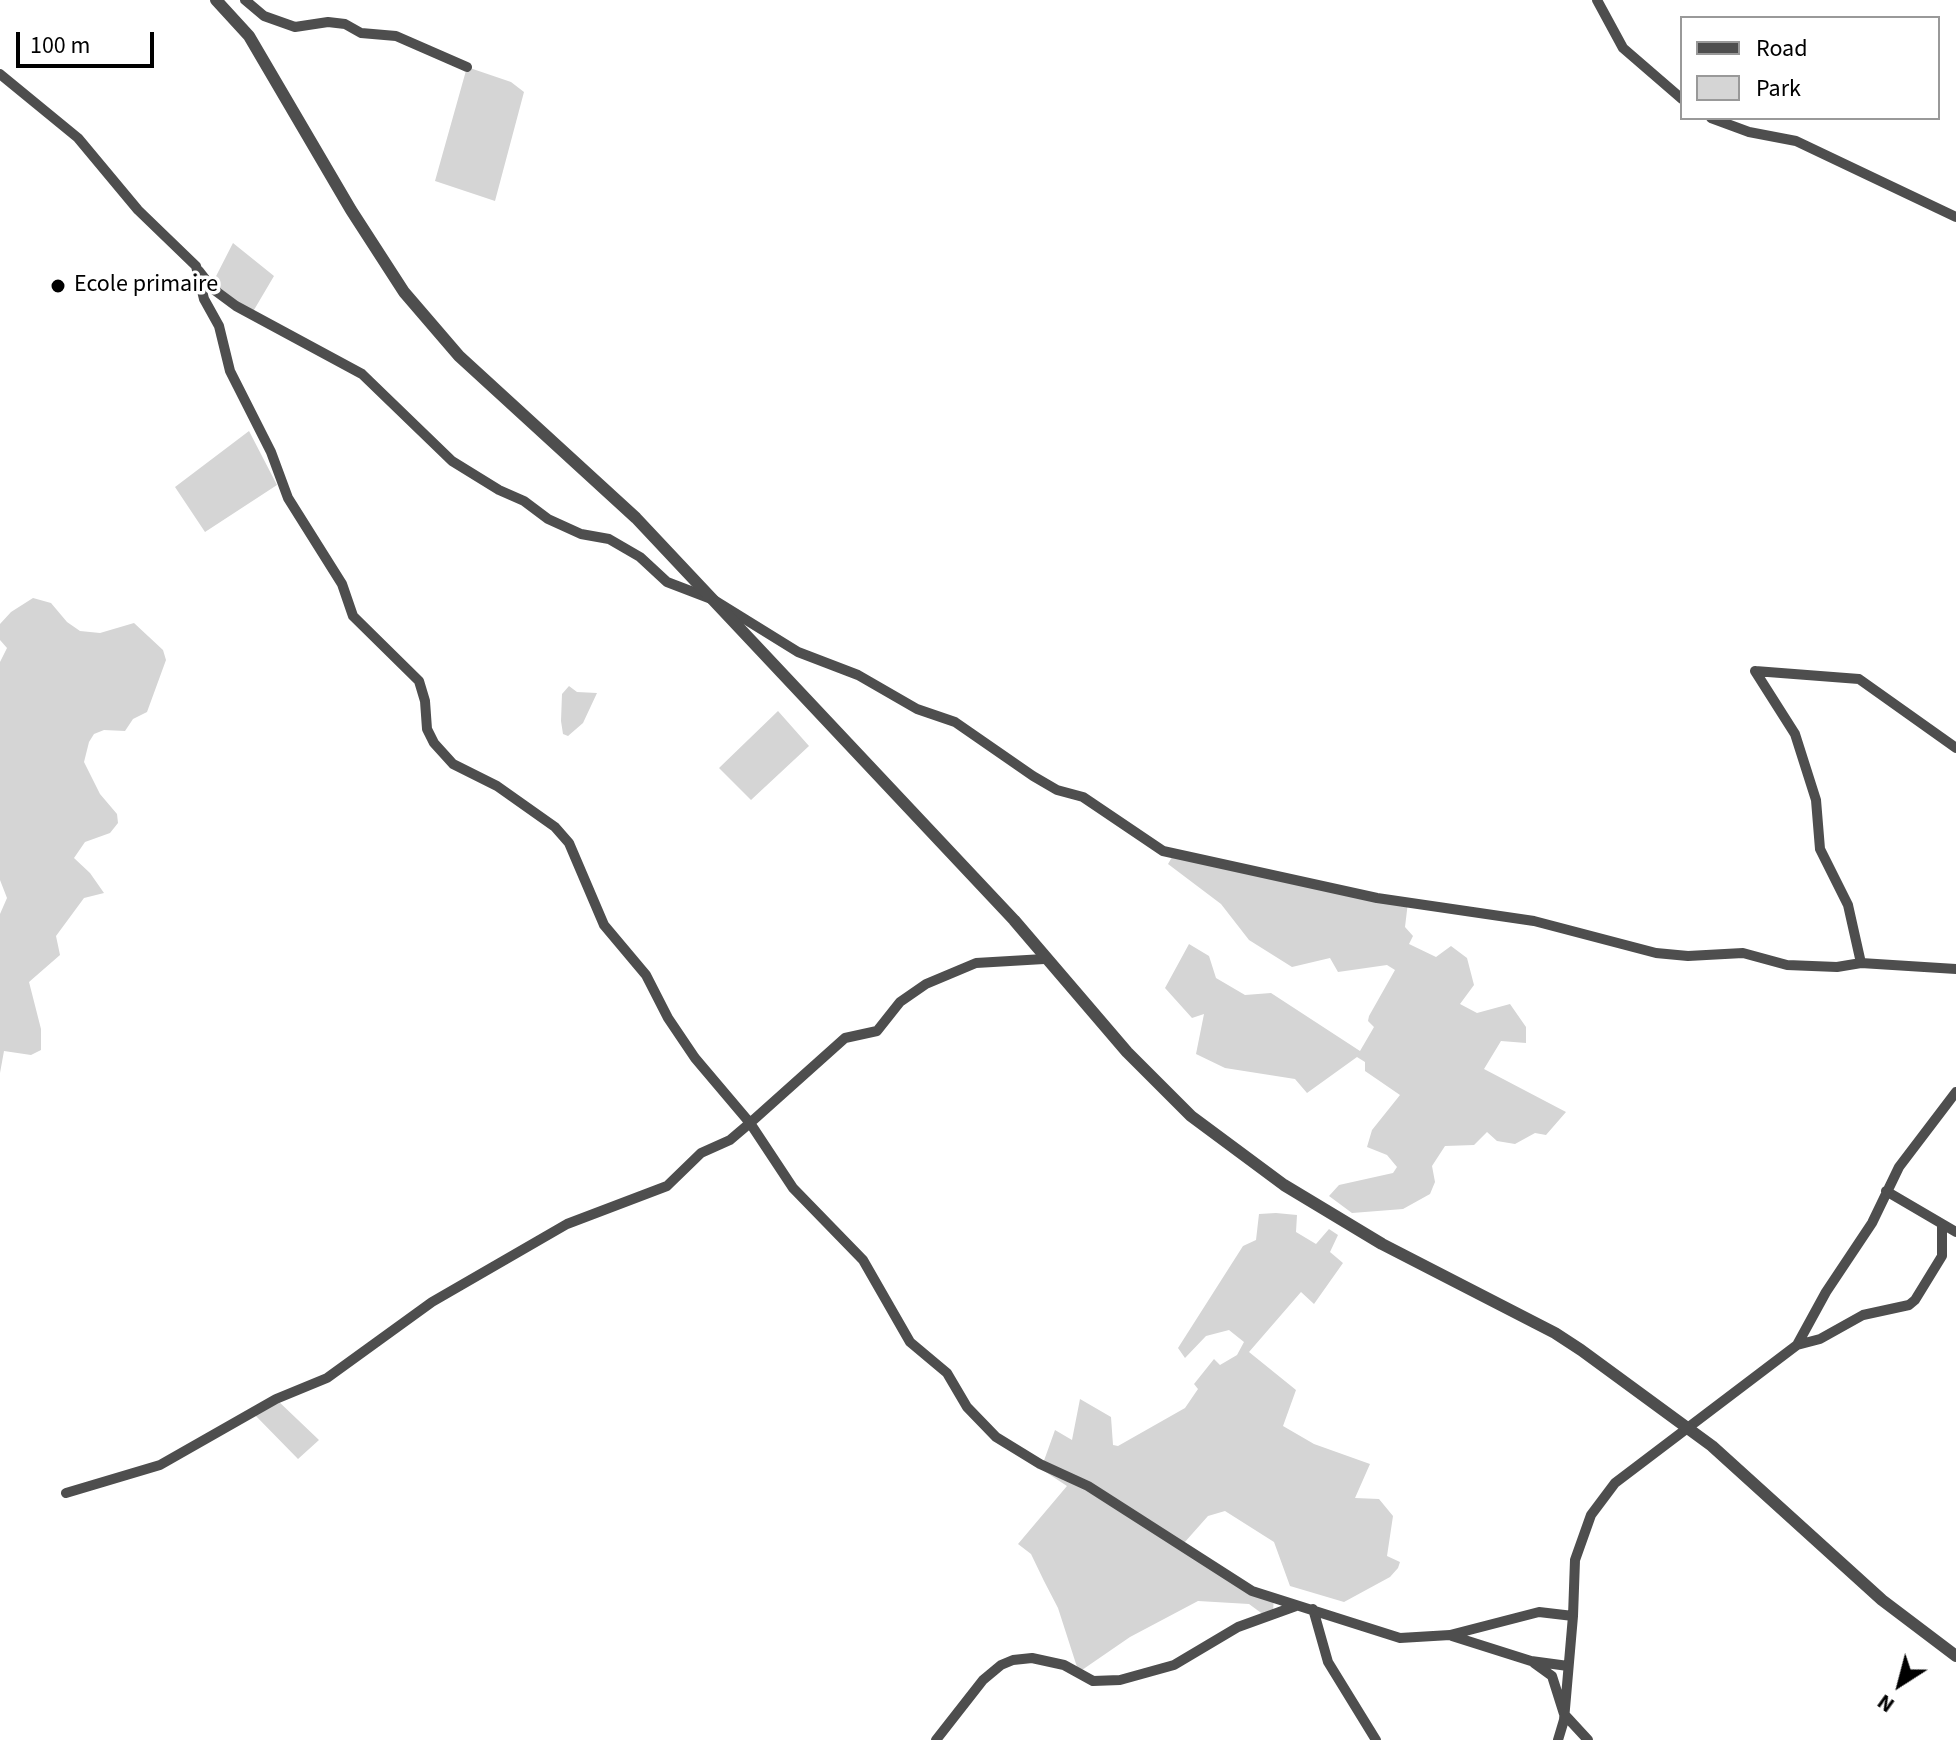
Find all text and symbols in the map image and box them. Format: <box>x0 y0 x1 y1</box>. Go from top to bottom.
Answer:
scale bar <box>20 16 158 66</box>
legend <box>1680 16 1940 120</box>
text: 100 m <box>30 28 90 63</box>
text: Road <box>1756 31 1808 66</box>
text: Park <box>1756 71 1801 106</box>
place label: Ecole primaire <box>74 272 218 300</box>
marker: Ecole primaire <box>49 277 67 295</box>
north arrow <box>1860 1644 1940 1724</box>
text: N <box>1871 1686 1901 1721</box>

